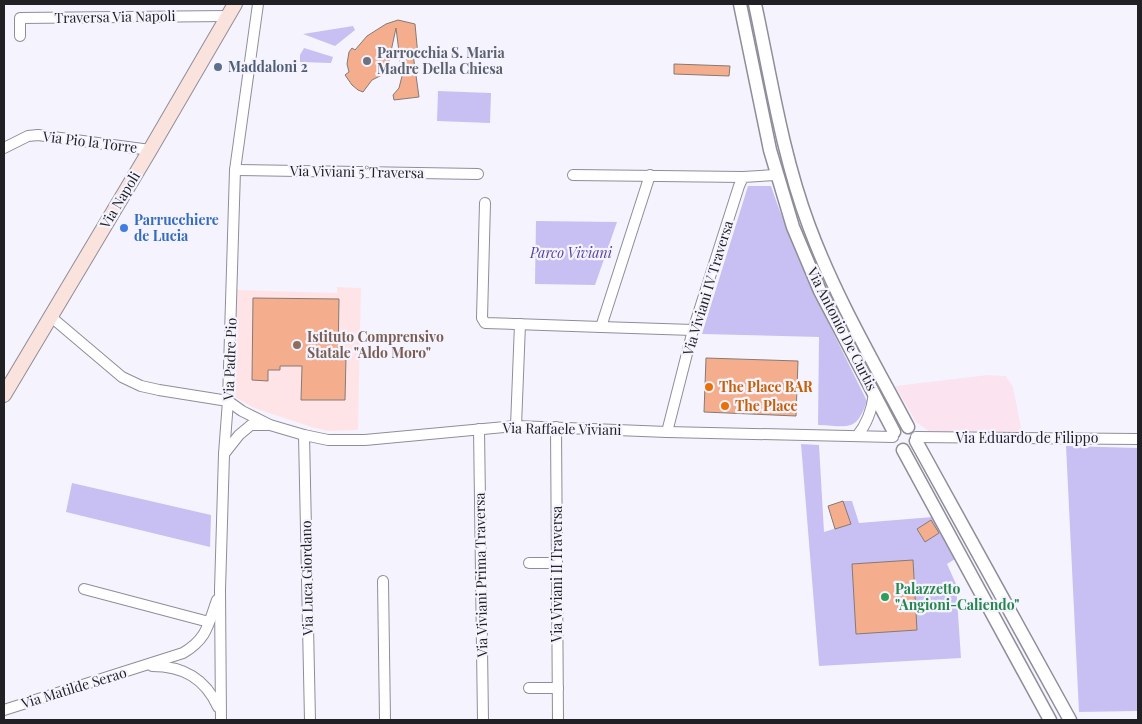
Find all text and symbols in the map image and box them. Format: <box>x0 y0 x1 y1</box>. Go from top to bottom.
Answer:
street label: Traversa Via Napoli <box>54 6 176 27</box>
place label: Parrocchia S. Maria Madre Della Chiesa <box>377 43 505 78</box>
marker: Parrocchia S. Maria Madre Della Chiesa <box>361 55 373 67</box>
place label: Maddaloni 2 <box>228 57 308 76</box>
marker: Maddaloni 2 <box>212 61 224 73</box>
street label: Via Pio la Torre <box>41 126 138 157</box>
street label: Via Viviani 5°Traversa <box>289 161 424 182</box>
street label: Via Napoli <box>95 168 144 233</box>
place label: Parrucchiere de Lucia <box>134 210 219 245</box>
street label: Via Viviani IV Traversa <box>678 218 737 359</box>
marker: Parrucchiere de Lucia <box>118 222 130 234</box>
park label: Parco Viviani <box>529 243 613 262</box>
street label: Via Antonio De Curtis <box>803 263 882 394</box>
street label: Via Padre Pio <box>219 317 240 402</box>
place label: Istituto Comprensivo Statale "Aldo Moro" <box>307 327 444 362</box>
marker: Istituto Comprensivo Statale "Aldo Moro" <box>291 339 303 351</box>
place label: The Place BAR <box>719 377 813 396</box>
marker: The Place BAR <box>703 381 715 393</box>
place label: The Place <box>735 396 798 415</box>
marker: The Place <box>719 400 731 412</box>
street label: Via Raffaele Viviani <box>501 418 622 439</box>
street label: Via Eduardo de Filippo <box>955 428 1099 447</box>
street label: Via Viviani Prima Traversa <box>470 492 491 659</box>
street label: Via Viviani II Traversa <box>547 506 566 643</box>
street label: Via Luca Giordano <box>296 520 317 637</box>
place label: Palazzetto "Angioni-Caliendo" <box>895 579 1019 614</box>
marker: Palazzetto "Angioni-Caliendo" <box>879 591 891 603</box>
street label: Via Matilde Serao <box>18 662 129 713</box>

